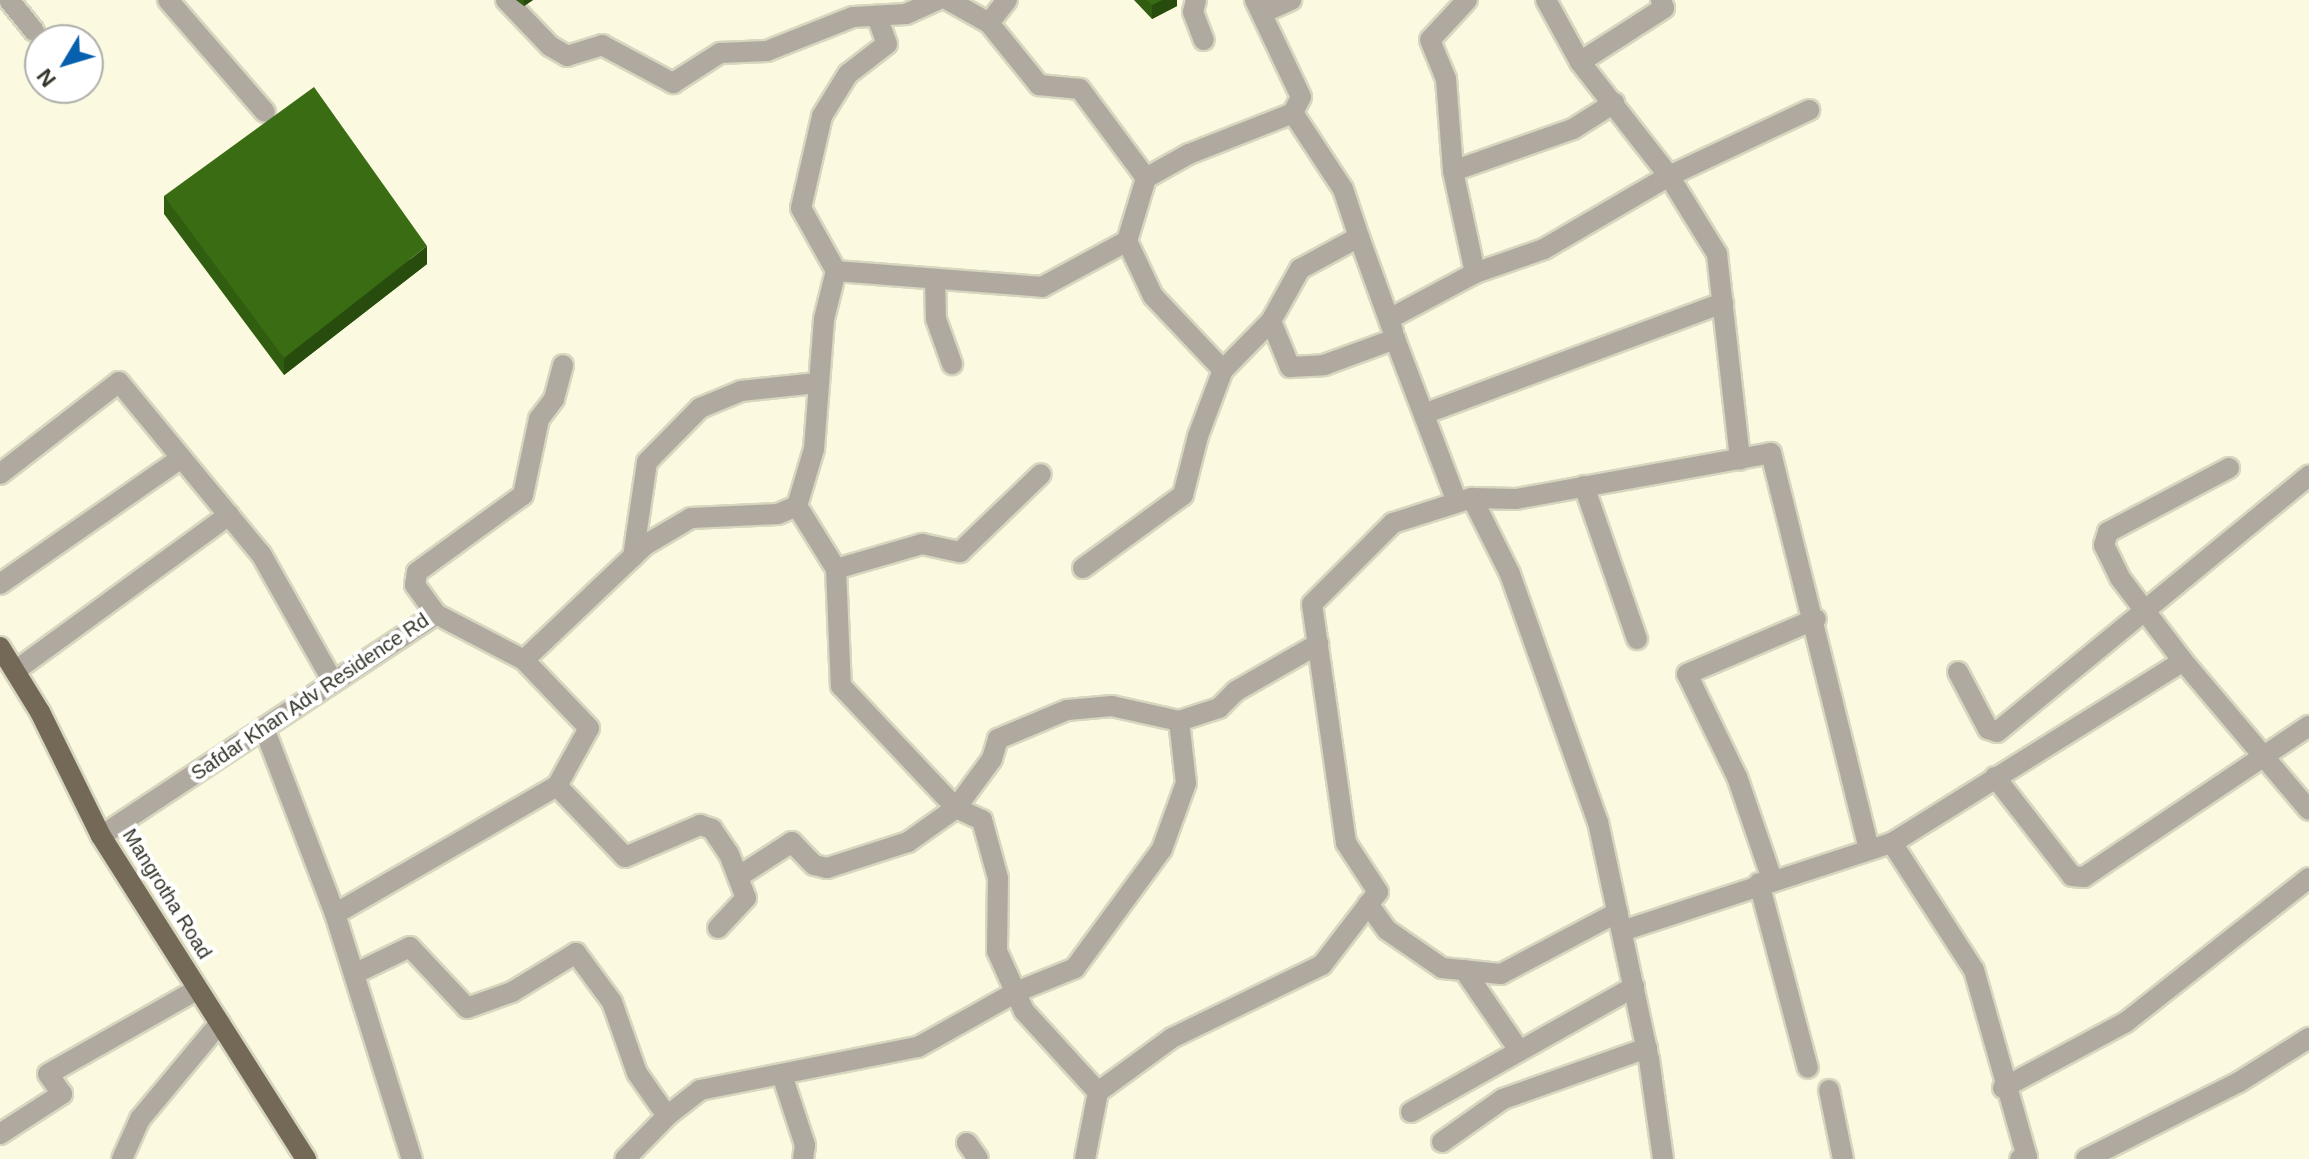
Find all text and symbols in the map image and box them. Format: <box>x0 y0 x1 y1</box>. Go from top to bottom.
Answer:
north arrow <box>24 24 104 104</box>
text: N <box>32 64 61 92</box>
street label: Safdar Khan Adv Residence Rd <box>186 608 434 786</box>
street label: Mangrotha Road <box>117 824 217 964</box>

